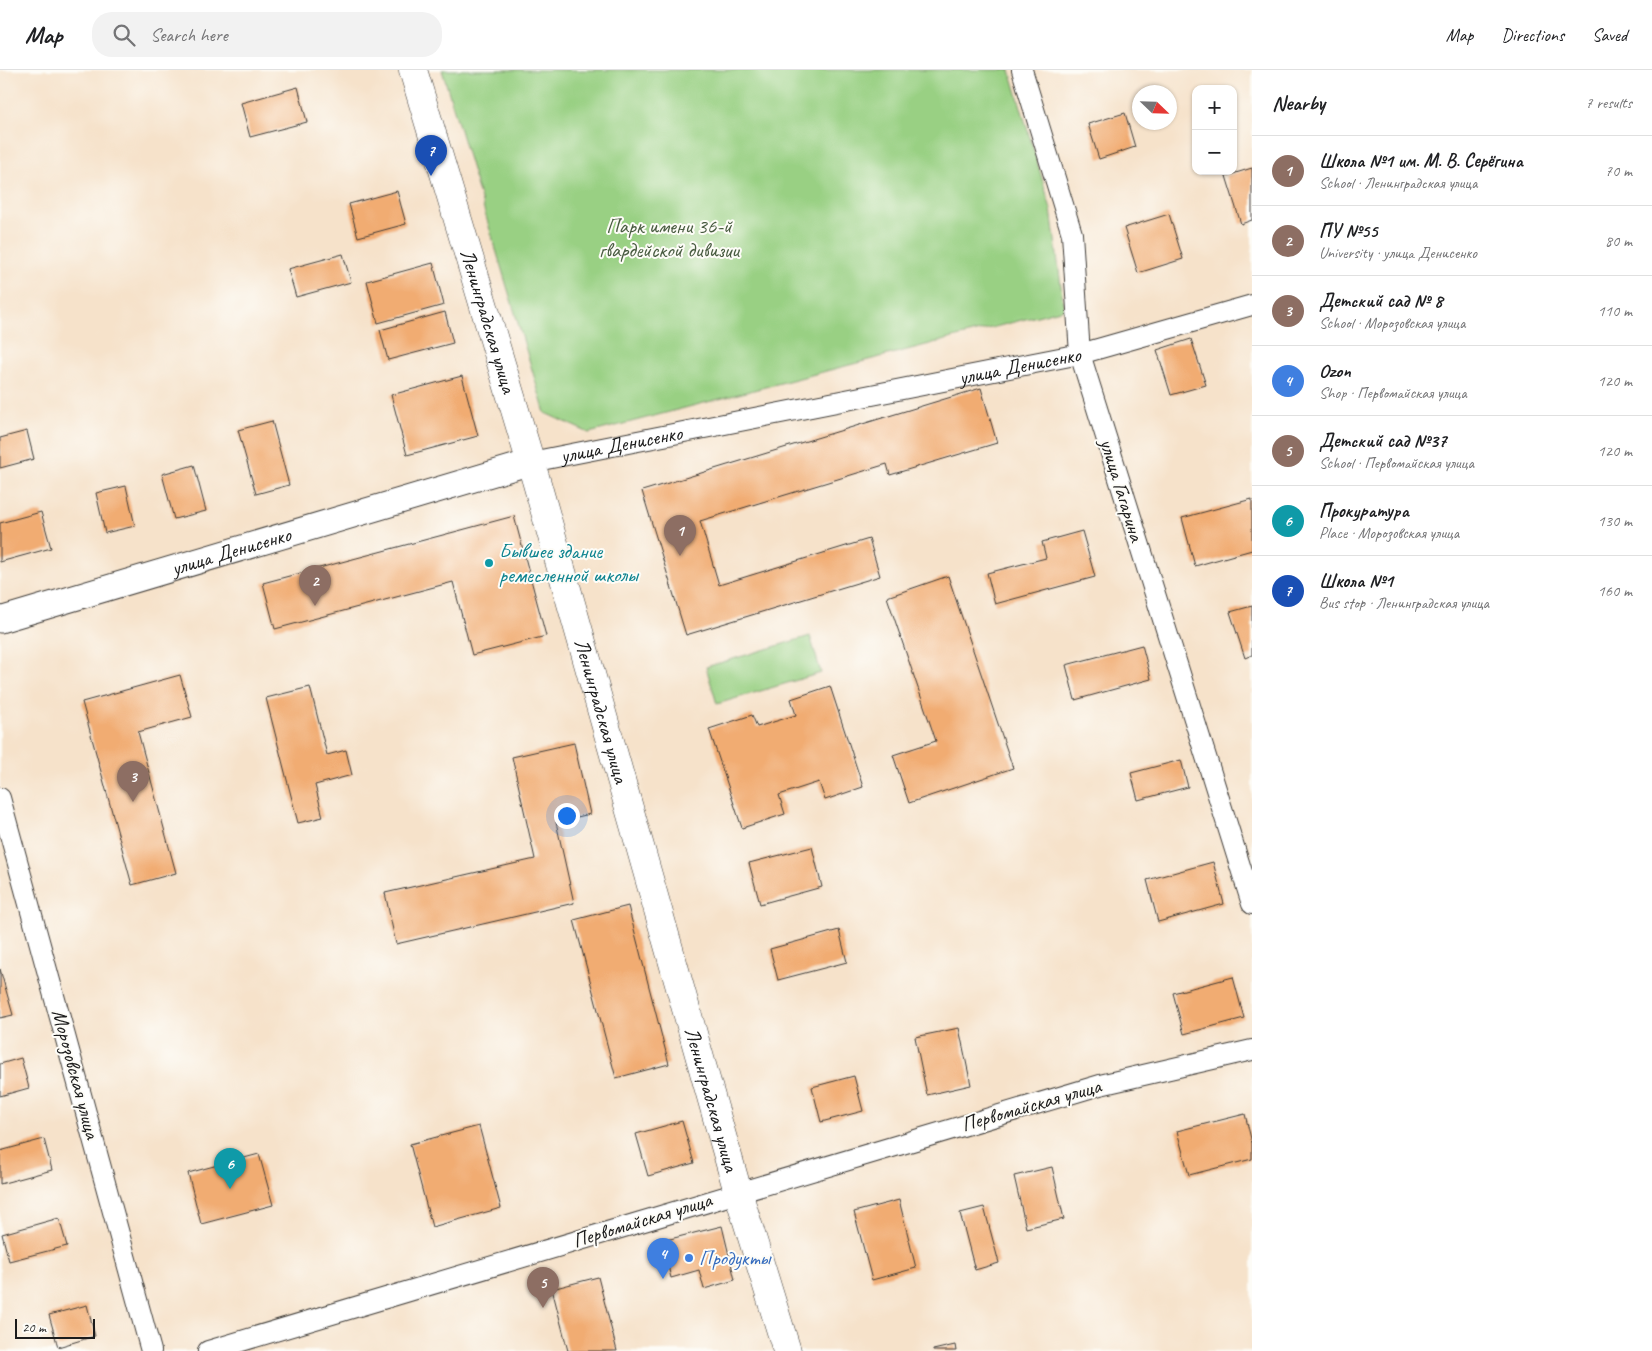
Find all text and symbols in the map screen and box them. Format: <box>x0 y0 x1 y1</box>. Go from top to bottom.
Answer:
search box <box>92 12 442 57</box>
text: Map <box>25 20 62 50</box>
icon: search <box>110 21 138 49</box>
text: Search here <box>150 23 228 47</box>
text: Map <box>1446 24 1473 46</box>
text: Directions <box>1501 24 1564 46</box>
text: Saved <box>1592 24 1627 46</box>
north arrow <box>1132 85 1177 130</box>
map controls <box>1192 85 1237 175</box>
button: + <box>1192 85 1237 130</box>
text: Nearby <box>1272 90 1325 116</box>
text: 7 results <box>1585 93 1632 113</box>
button: − <box>1192 130 1237 175</box>
pin: 7 <box>415 135 447 176</box>
text: Школа №1 им. М. В. Серёгина <box>1319 149 1523 173</box>
text: 1 <box>1284 161 1292 181</box>
text: 70 m <box>1605 161 1632 181</box>
text: School · Ленинградская улица <box>1319 173 1477 193</box>
park label: Парк имени 36-й гвардейской дивизии <box>599 213 740 263</box>
text: ПУ №55 <box>1319 219 1378 243</box>
text: 2 <box>1284 231 1292 251</box>
text: 80 m <box>1605 231 1632 251</box>
text: University · улица Денисенко <box>1319 243 1477 263</box>
street label: Ленинградская улица <box>454 246 523 397</box>
text: Детский сад № 8 <box>1319 289 1443 313</box>
text: 3 <box>1284 301 1292 321</box>
text: 110 m <box>1598 301 1632 321</box>
text: School · Морозовская улица <box>1319 313 1465 333</box>
street label: улица Денисенко <box>955 341 1084 391</box>
text: Ozon <box>1319 359 1351 383</box>
text: 4 <box>1284 371 1292 391</box>
text: 120 m <box>1598 371 1632 391</box>
text: Shop · Первомайская улица <box>1319 383 1467 403</box>
street label: улица Денисенко <box>556 419 686 469</box>
text: Детский сад №37 <box>1319 429 1446 453</box>
street label: улица Гагарина <box>1093 433 1151 546</box>
text: 5 <box>1285 441 1291 461</box>
text: 120 m <box>1598 441 1632 461</box>
text: School · Первомайская улица <box>1319 453 1474 473</box>
text: Прокуратура <box>1319 499 1409 523</box>
text: 6 <box>1284 511 1292 531</box>
text: 130 m <box>1598 511 1632 531</box>
pin: 1 <box>664 515 696 556</box>
street label: улица Денисенко <box>166 521 295 582</box>
text: Place · Морозовская улица <box>1319 523 1459 543</box>
place label: Бывшее здание ремесленной школы <box>499 538 640 588</box>
marker: Бывшее здание ремесленной школы <box>483 557 495 569</box>
pin: 2 <box>299 565 331 606</box>
text: Школа №1 <box>1319 569 1393 593</box>
text: 7 <box>1284 581 1292 601</box>
text: 160 m <box>1598 581 1632 601</box>
text: Bus stop · Ленинградская улица <box>1319 593 1489 613</box>
street label: Ленинградская улица <box>569 636 635 787</box>
pin: 3 <box>117 761 149 802</box>
your location <box>554 803 580 829</box>
street label: Морозовская улица <box>46 1006 106 1143</box>
street label: Ленинградская улица <box>679 1024 745 1176</box>
street label: Первомайская улица <box>958 1072 1105 1137</box>
pin: 6 <box>214 1148 246 1189</box>
street label: Первомайская улица <box>569 1186 716 1253</box>
pin: 4 <box>647 1238 679 1279</box>
place label: Продукты <box>699 1245 772 1271</box>
marker: Продукты <box>683 1252 695 1264</box>
pin: 5 <box>527 1267 559 1308</box>
scale bar <box>15 1316 95 1339</box>
text: 20 m <box>22 1319 46 1336</box>

